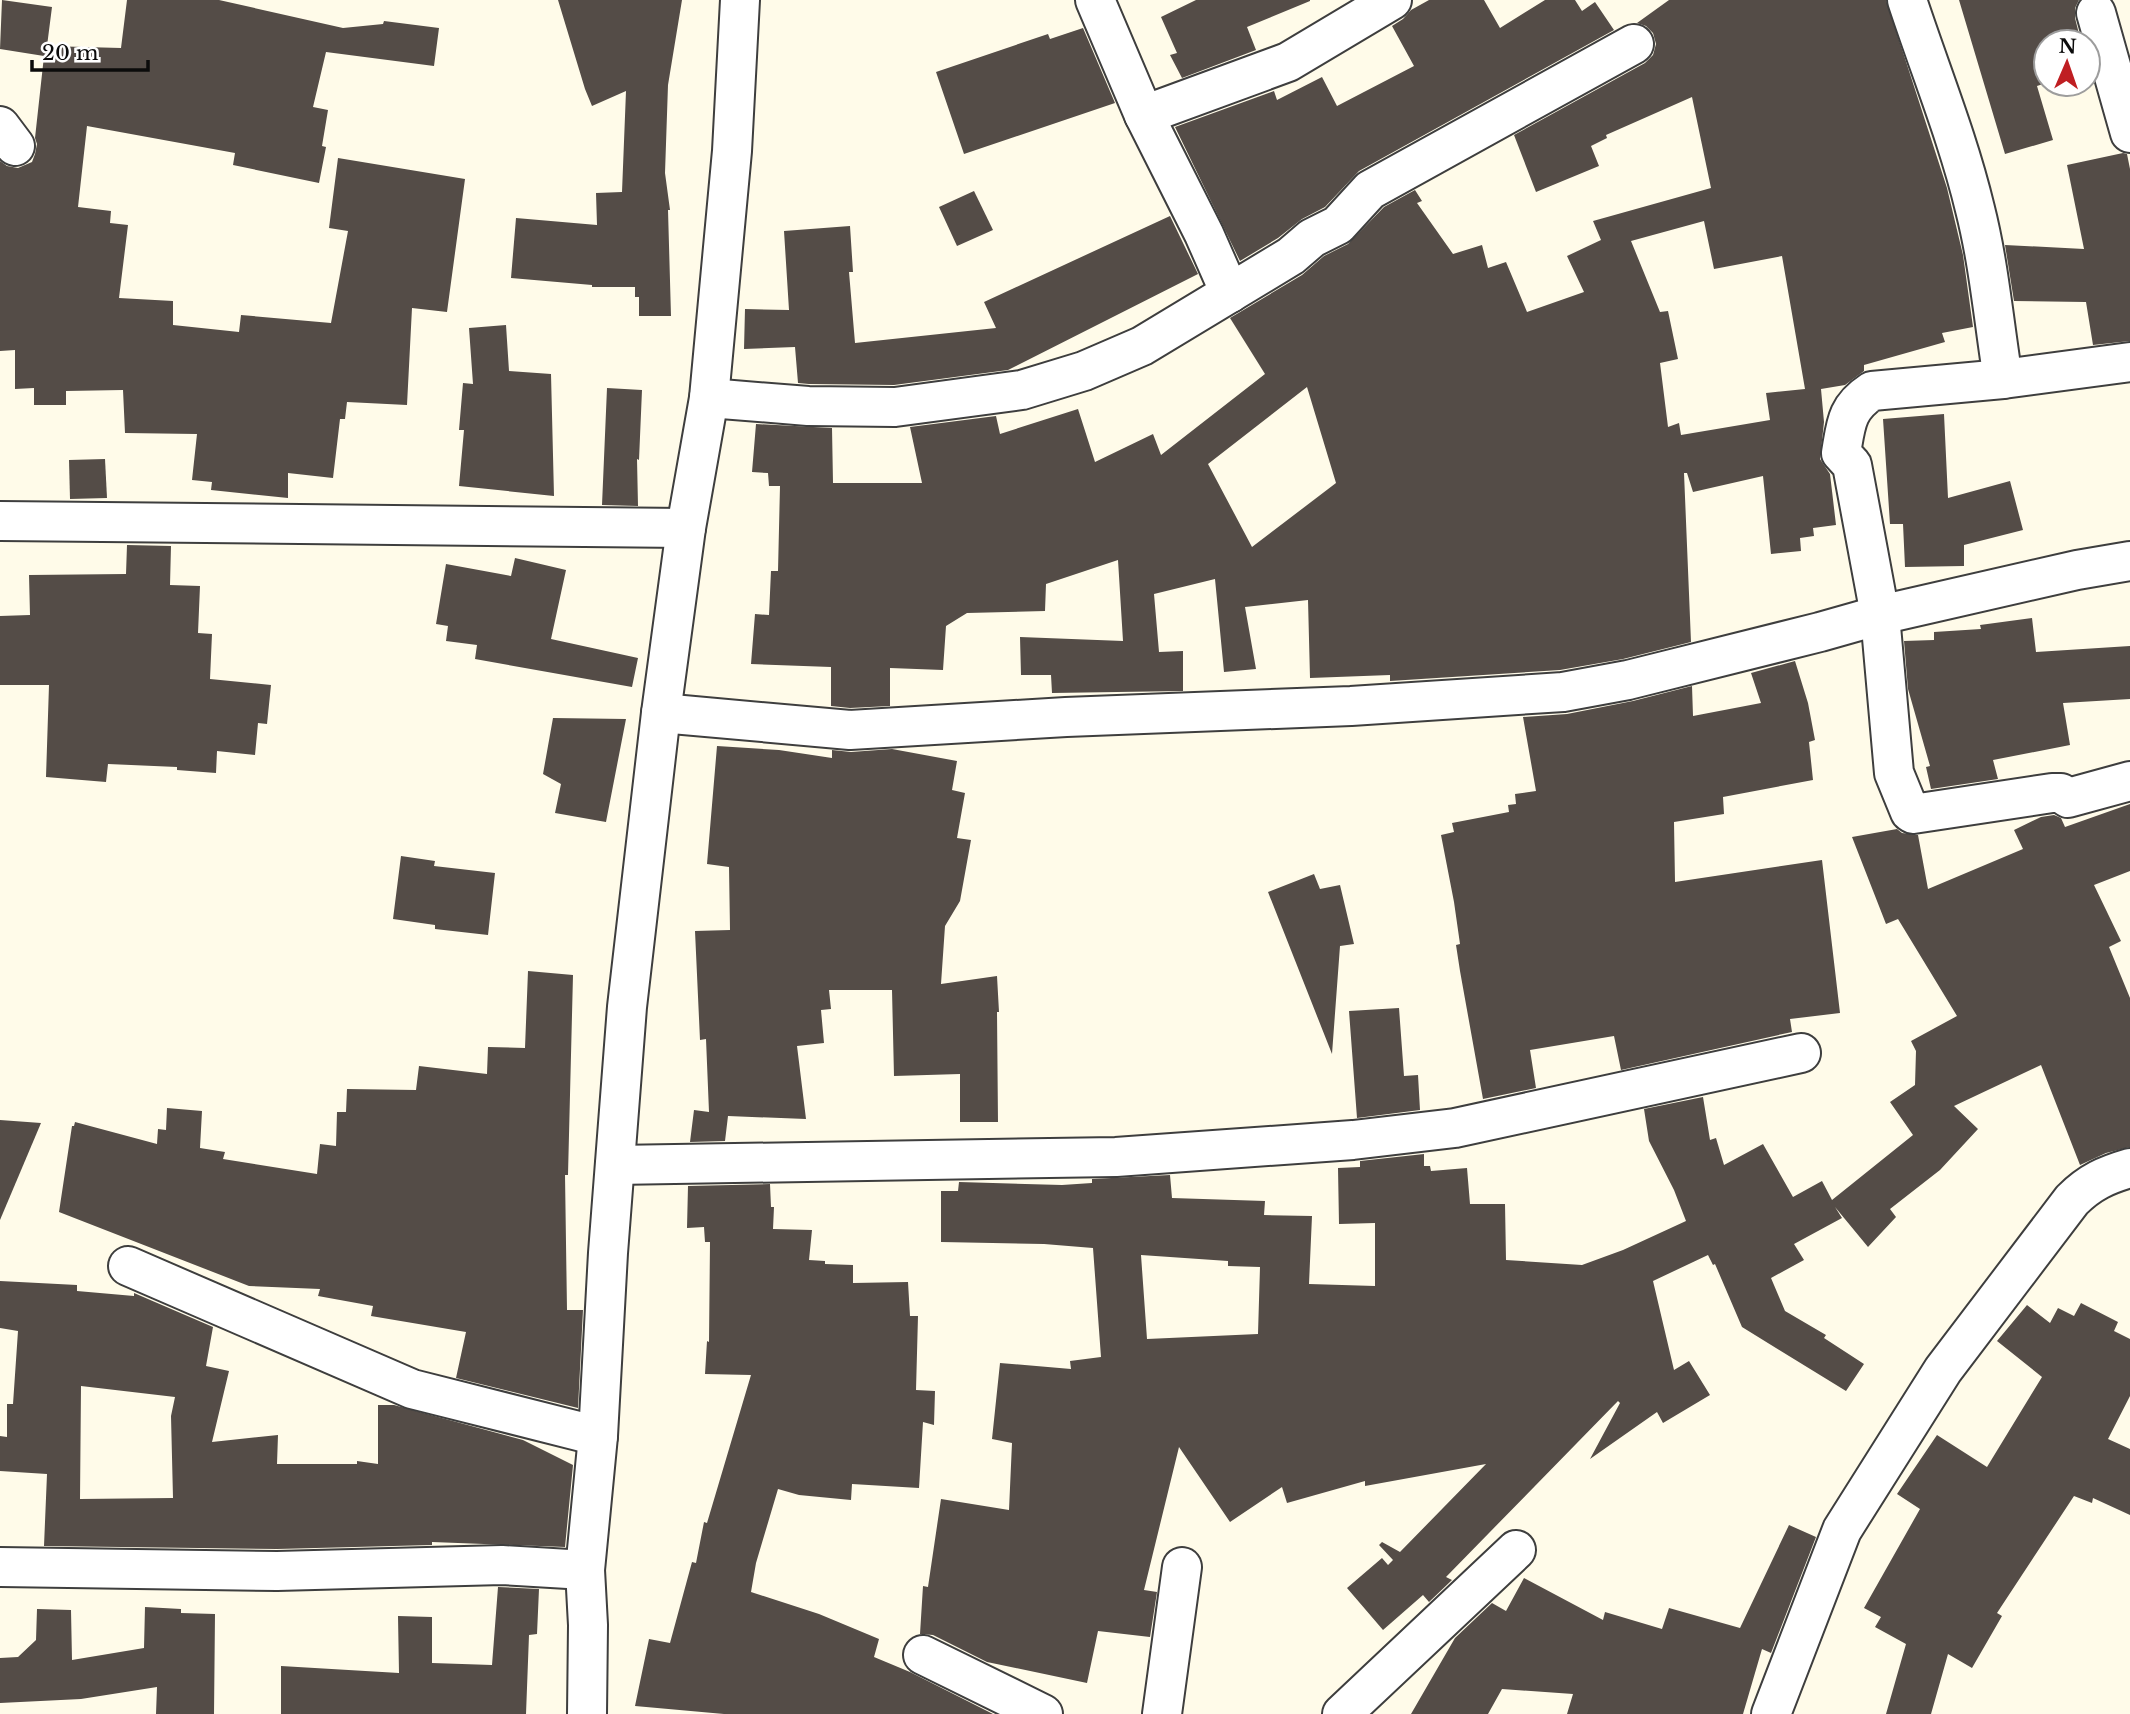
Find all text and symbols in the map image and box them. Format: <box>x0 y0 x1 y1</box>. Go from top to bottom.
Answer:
scale bar <box>32 28 147 72</box>
north arrow <box>2032 28 2102 98</box>
text: N <box>2058 35 2077 58</box>
text: 20 m <box>42 40 99 66</box>

